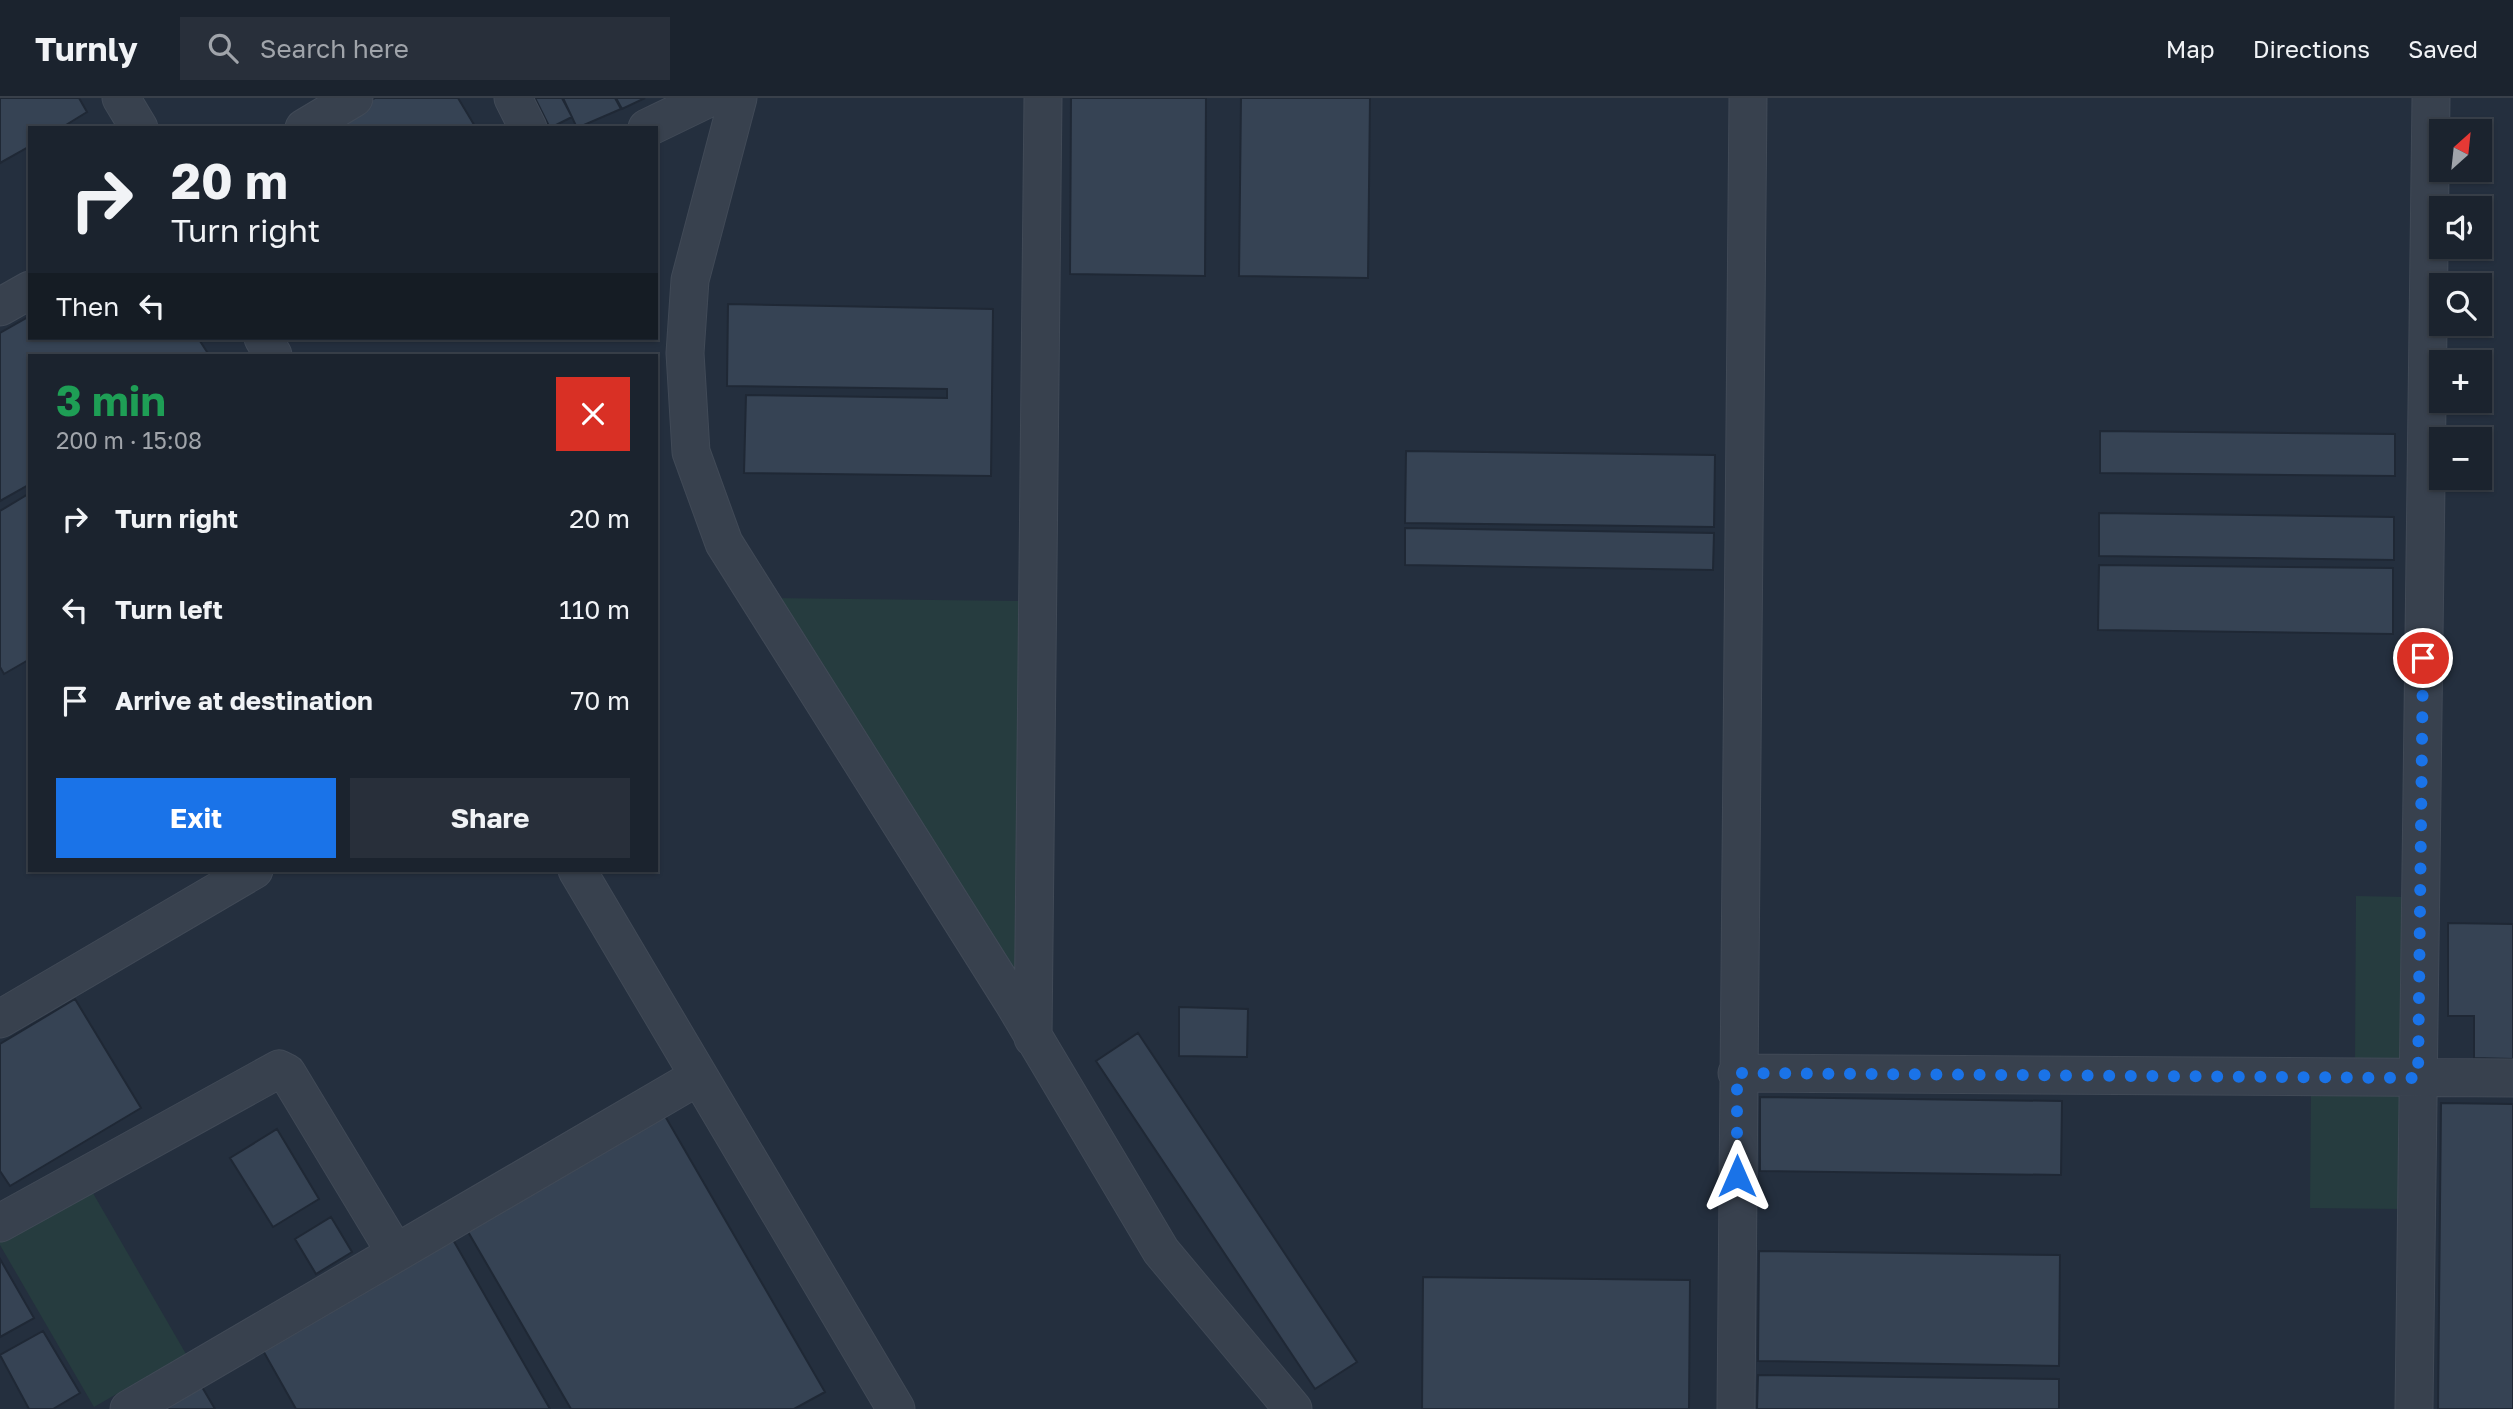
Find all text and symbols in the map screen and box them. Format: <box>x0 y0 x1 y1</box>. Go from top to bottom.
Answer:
search box <box>180 17 670 80</box>
text: Turnly <box>35 29 138 68</box>
icon: search <box>204 29 242 67</box>
text: Search here <box>260 33 409 64</box>
text: Map <box>2166 34 2215 63</box>
text: Directions <box>2253 34 2370 63</box>
text: Saved <box>2408 34 2478 63</box>
north arrow <box>2429 119 2492 182</box>
map controls <box>2429 119 2492 490</box>
text: 20 m <box>171 151 288 210</box>
icon: right <box>56 154 147 245</box>
button: sound <box>2429 196 2492 259</box>
text: Turn right <box>171 211 320 249</box>
button: search <box>2429 273 2492 336</box>
icon: left <box>133 287 171 325</box>
text: Then <box>56 291 119 322</box>
button: + <box>2429 350 2492 413</box>
text: 3 min <box>56 375 166 425</box>
button: close <box>556 377 630 451</box>
text: 200 m · 15:08 <box>56 426 202 454</box>
button: − <box>2429 427 2492 490</box>
icon: right <box>56 500 94 538</box>
text: Turn right <box>115 503 238 534</box>
text: 20 m <box>569 503 630 534</box>
icon: left <box>56 591 94 629</box>
text: Turn left <box>115 594 223 625</box>
text: 110 m <box>559 594 630 625</box>
pin <box>2393 628 2453 688</box>
icon: arrive <box>2404 639 2442 677</box>
icon: arrive <box>56 682 94 720</box>
text: Arrive at destination <box>115 685 373 716</box>
text: 70 m <box>571 685 630 716</box>
button: Exit <box>56 778 336 858</box>
button: Share <box>350 778 630 858</box>
position arrow <box>1700 1139 1774 1213</box>

